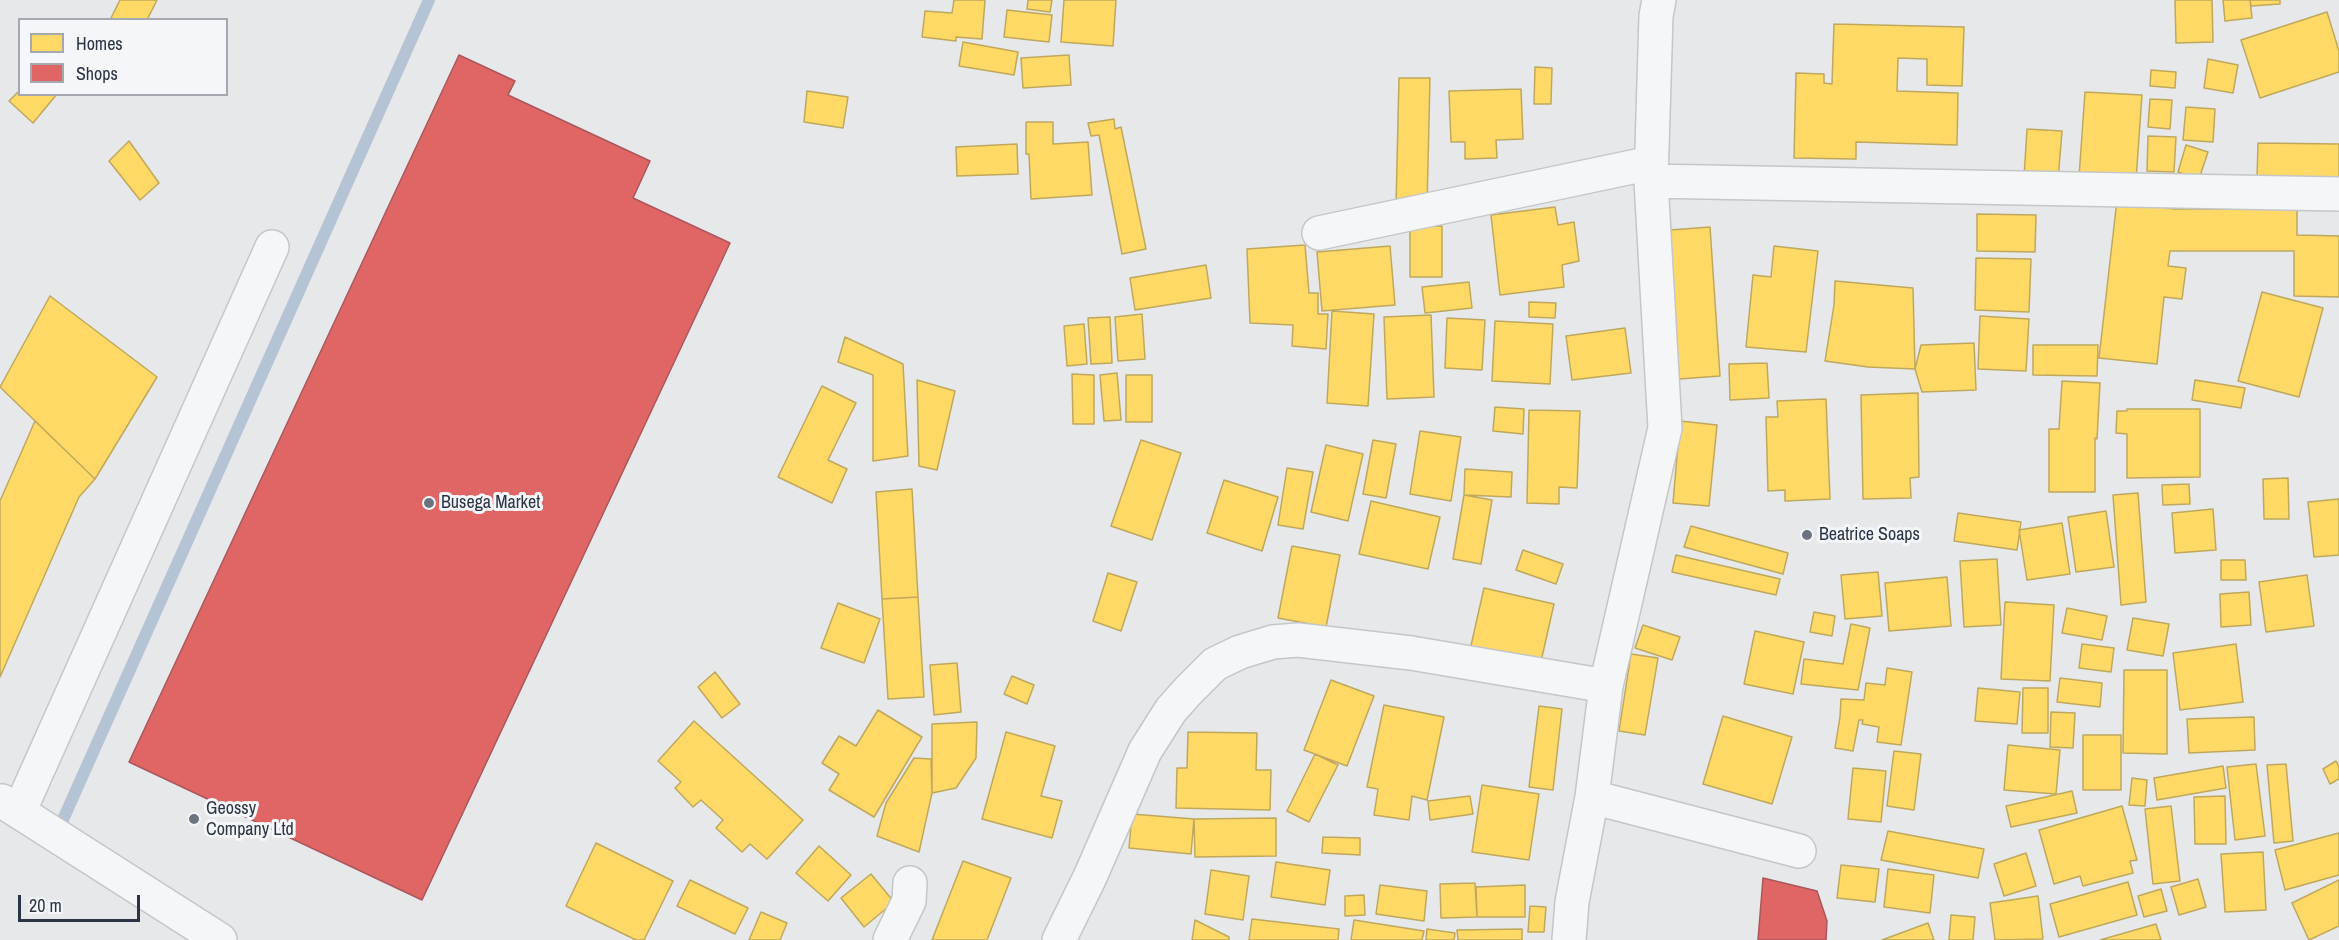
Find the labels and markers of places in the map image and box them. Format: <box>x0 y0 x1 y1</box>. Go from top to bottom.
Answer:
place label: Busega Market <box>441 492 540 514</box>
marker: Busega Market <box>422 496 436 510</box>
place label: Beatrice Soaps <box>1819 524 1920 546</box>
marker: Beatrice Soaps <box>1800 528 1814 542</box>
place label: Geossy Company Ltd <box>206 798 294 840</box>
marker: Geossy Company Ltd <box>187 812 201 826</box>

